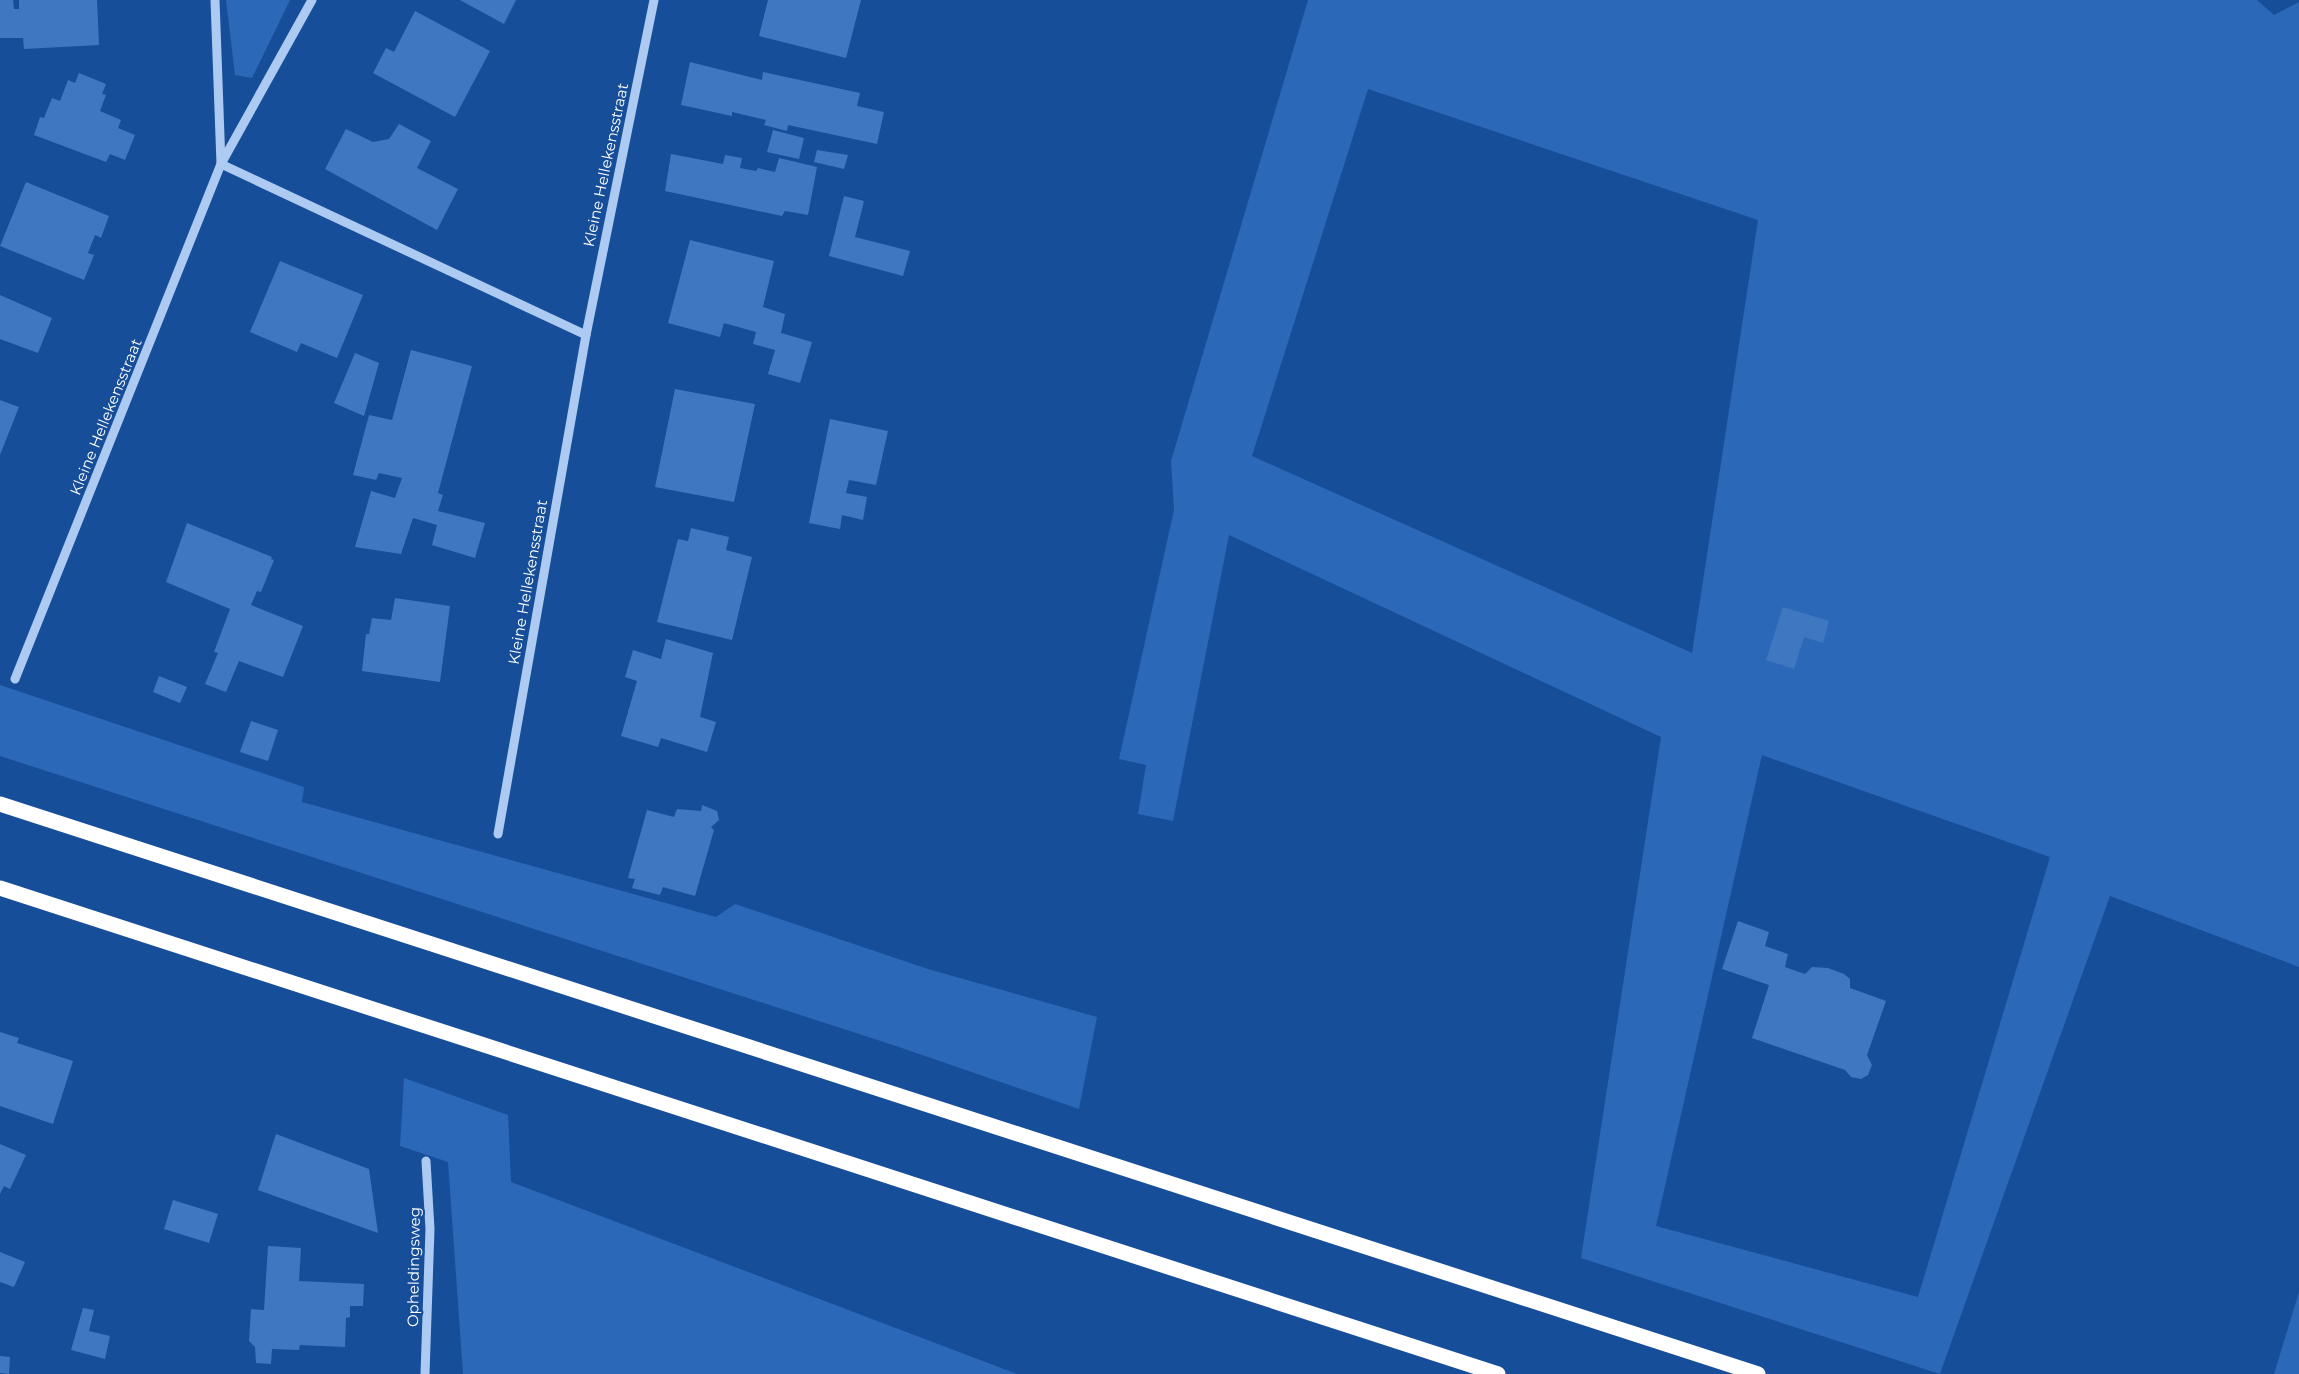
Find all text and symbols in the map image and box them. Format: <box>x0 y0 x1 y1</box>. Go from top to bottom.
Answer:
street label: Kleine Hellekensstraat <box>579 81 632 249</box>
street label: Kleine Hellekensstraat <box>65 336 146 498</box>
street label: Kleine Hellekensstraat <box>504 498 551 666</box>
street label: Opheldingsweg <box>403 1207 424 1327</box>

